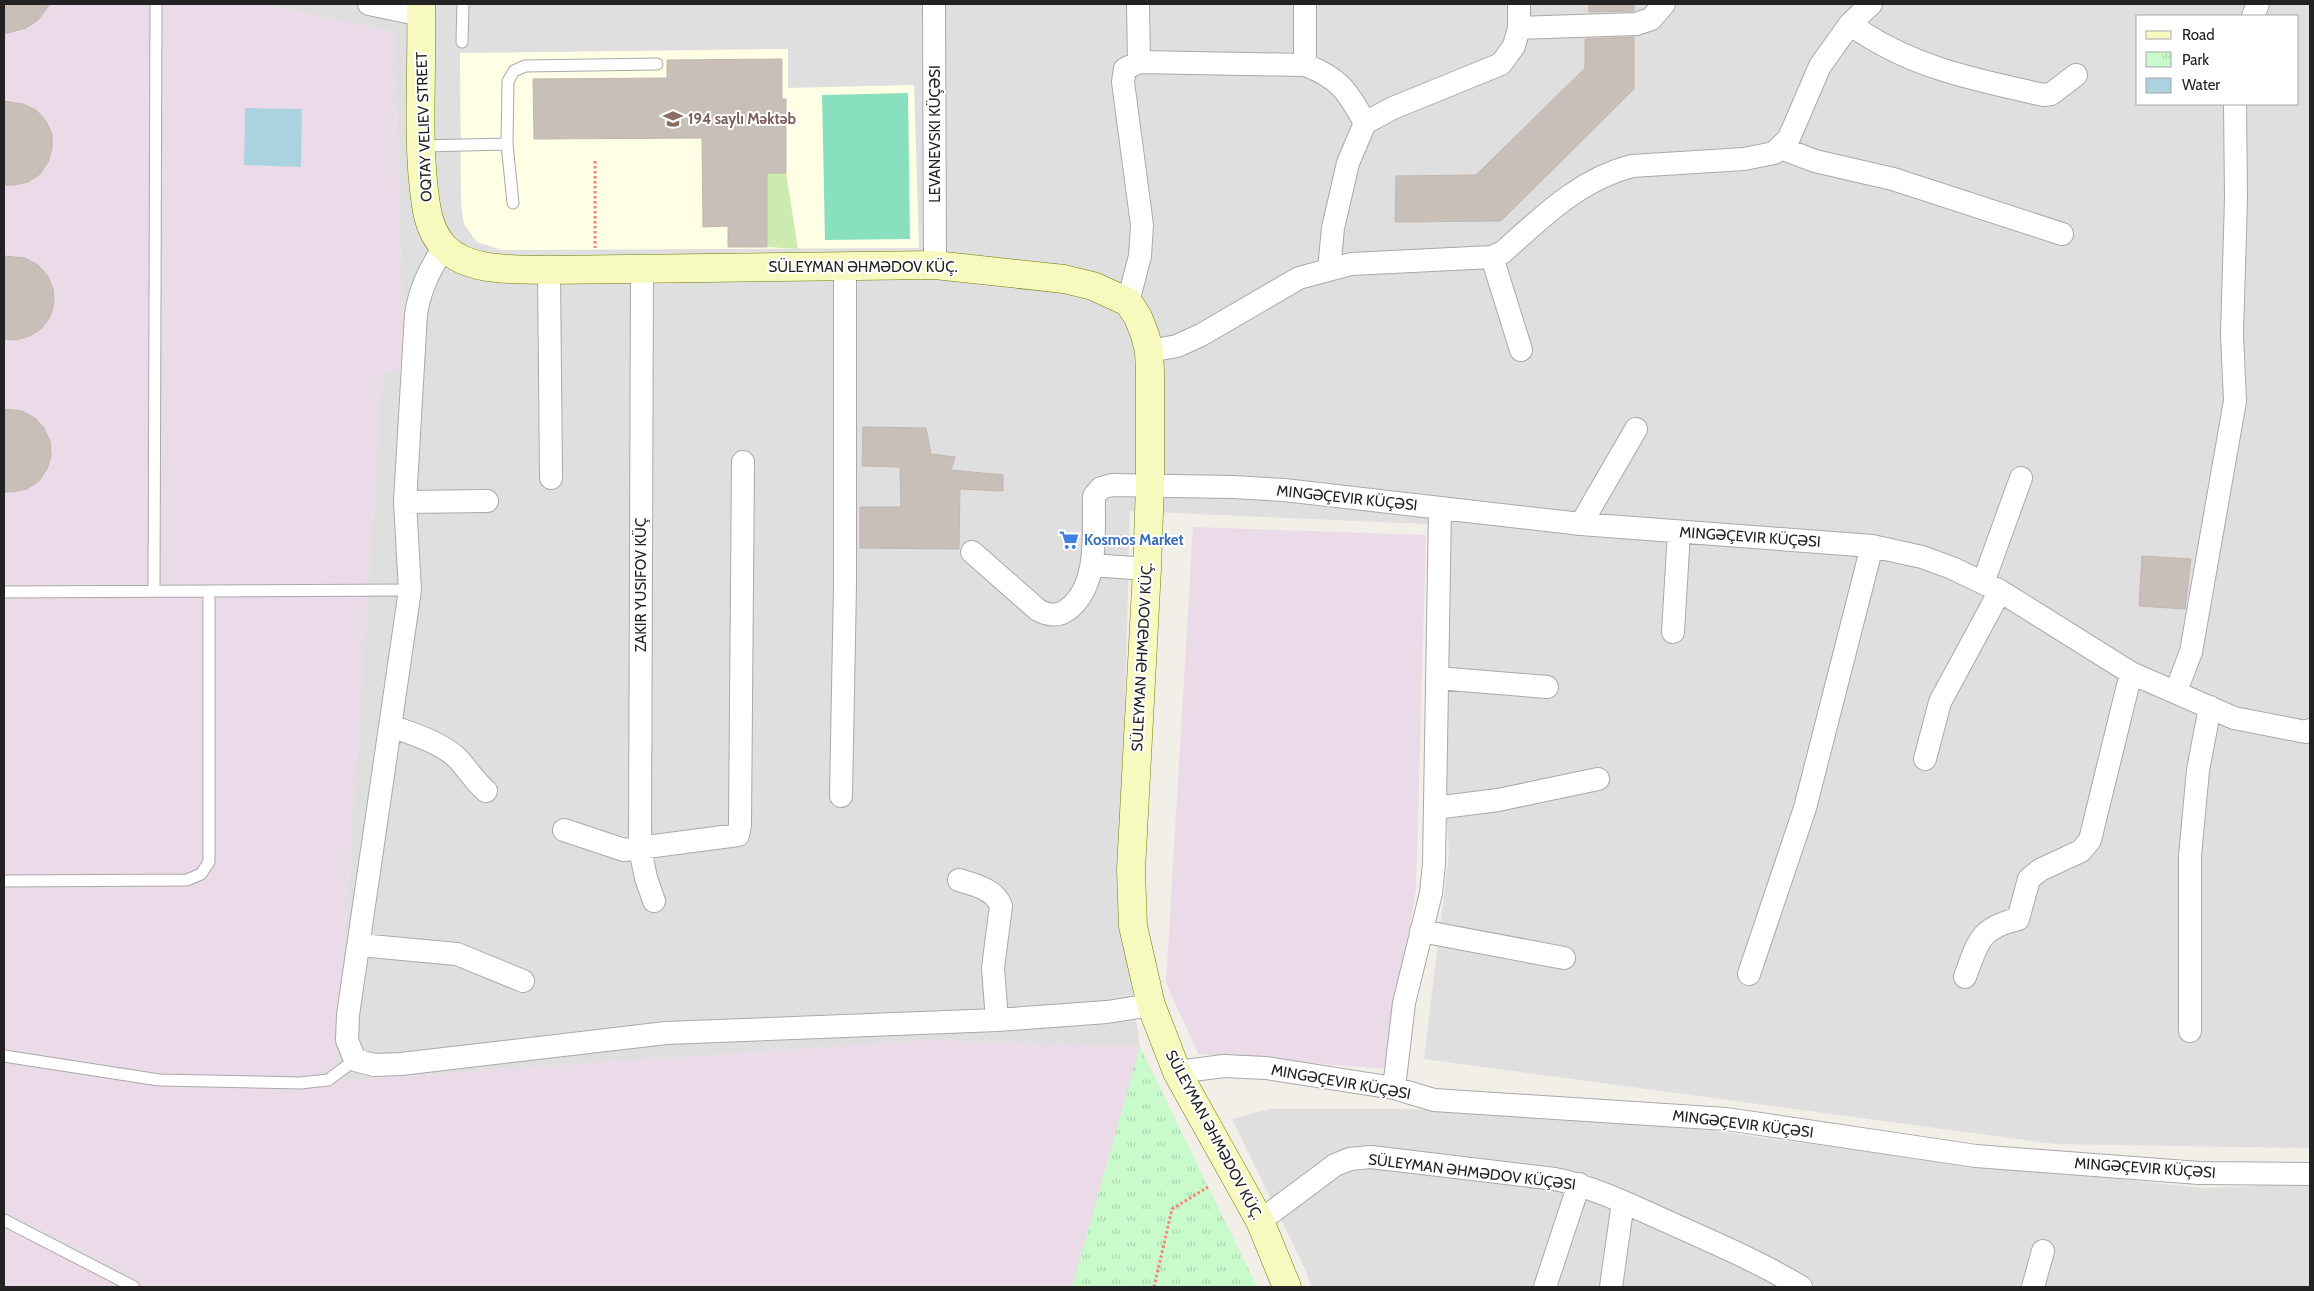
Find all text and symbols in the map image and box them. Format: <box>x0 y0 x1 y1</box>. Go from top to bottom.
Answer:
legend <box>2136 15 2299 105</box>
text: Road <box>2182 26 2215 44</box>
text: Park <box>2182 51 2209 69</box>
street label: OQTAY VELIEV STREET <box>412 52 436 202</box>
street label: LEVANEVSKI KÜÇƏSI <box>926 65 944 203</box>
text: Water <box>2182 76 2220 94</box>
school or university icon: 194 saylı Məktəb <box>662 108 684 130</box>
place label: 194 saylı Məktəb <box>688 110 797 128</box>
street label: SÜLEYMAN ƏHMƏDOV KÜÇ. <box>768 258 958 276</box>
street label: MINGƏÇEVIR KÜÇƏSI <box>1276 482 1418 514</box>
street label: ZAKIR YUSIFOV KÜÇ <box>632 518 650 652</box>
street label: MINGƏÇEVIR KÜÇƏSI <box>1679 523 1821 551</box>
supermarket icon: Kosmos Market <box>1058 529 1080 551</box>
place label: Kosmos Market <box>1084 531 1184 549</box>
street label: SÜLEYMAN ƏHMƏDOV KÜÇ. <box>1128 562 1156 752</box>
street label: SÜLEYMAN ƏHMƏDOV KÜÇ. <box>1162 1047 1266 1223</box>
street label: MINGƏÇEVIR KÜÇƏSI <box>1270 1061 1412 1103</box>
street label: MINGƏÇEVIR KÜÇƏSI <box>1672 1106 1814 1142</box>
street label: SÜLEYMAN ƏHMƏDOV KÜÇƏSI <box>1367 1150 1577 1194</box>
street label: MINGƏÇEVIR KÜÇƏSI <box>2074 1154 2216 1182</box>

